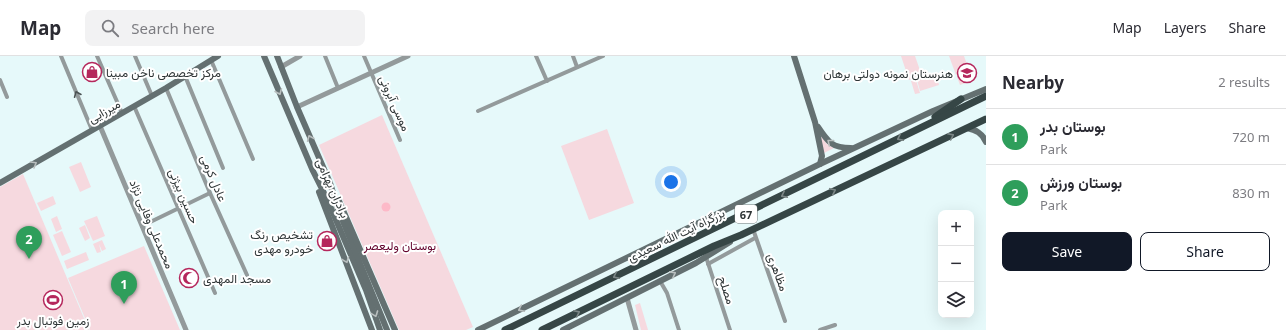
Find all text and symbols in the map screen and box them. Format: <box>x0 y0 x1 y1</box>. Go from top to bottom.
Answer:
search box <box>85 10 365 46</box>
text: Map <box>20 15 61 41</box>
icon: search <box>99 17 121 39</box>
text: Search here <box>131 18 215 38</box>
text: Map <box>1113 18 1142 37</box>
text: Layers <box>1164 18 1206 37</box>
text: Share <box>1228 18 1266 37</box>
shop icon: مرکز تخصصی ناخن مبینا <box>81 61 103 83</box>
school or university icon: هنرستان نمونه دولتی برهان <box>956 62 978 84</box>
place label: مرکز تخصصی ناخن مبینا <box>106 64 221 81</box>
place label: هنرستان نمونه دولتی برهان <box>824 65 953 82</box>
text: Nearby <box>1002 71 1064 94</box>
street label: موسی آبرونی <box>375 72 415 134</box>
text: 2 results <box>1218 73 1270 91</box>
one-way arrow <box>274 88 282 96</box>
one-way arrow <box>74 91 82 99</box>
street label: میرزایی <box>85 95 123 127</box>
text: بوستان بدر <box>1040 116 1106 136</box>
text: 1 <box>1011 128 1019 146</box>
text: 720 m <box>1232 128 1270 146</box>
one-way arrow <box>897 133 905 141</box>
one-way arrow <box>947 133 954 141</box>
one-way arrow <box>307 135 315 143</box>
one-way arrow <box>827 140 835 147</box>
text: Park <box>1040 140 1067 158</box>
street label: عادل کرمی <box>197 152 231 204</box>
street label: برادران بهرامی <box>312 155 354 221</box>
one-way arrow <box>30 161 37 168</box>
street label: حسین بیژنی <box>165 166 203 226</box>
your location <box>661 172 681 192</box>
text: بوستان ورزش <box>1040 172 1122 192</box>
street label: محمدعلی وفایی نژاد <box>126 177 178 271</box>
text: 2 <box>1011 184 1019 202</box>
text: 830 m <box>1232 184 1270 202</box>
one-way arrow <box>829 188 837 196</box>
one-way arrow <box>781 190 788 198</box>
text: Park <box>1040 196 1067 214</box>
street label: بزرگراه آیت الله سعیدی <box>625 204 727 266</box>
road number: 67 <box>735 205 757 223</box>
map controls <box>938 210 974 318</box>
button: + <box>938 210 974 246</box>
pin: 2 <box>16 226 42 259</box>
place label: تشخیص رنگ خودرو مهدی <box>250 226 313 257</box>
shop icon: تشخیص رنگ خودرو مهدی <box>316 230 338 252</box>
button: Save <box>1002 232 1132 271</box>
button: Share <box>1140 232 1270 271</box>
park label: بوستان ولیعصر <box>363 237 436 254</box>
button: − <box>938 246 974 282</box>
street label: مظاهری <box>763 251 793 293</box>
one-way arrow <box>341 256 349 263</box>
mosque icon: مسجد المهدی <box>178 267 200 289</box>
place label: مسجد المهدی <box>203 270 271 287</box>
pin: 1 <box>111 271 137 304</box>
one-way arrow <box>613 271 621 279</box>
one-way arrow <box>669 271 676 279</box>
street label: مصلح <box>714 274 740 307</box>
button: layers <box>938 282 974 318</box>
sports icon: زمین فوتبال بدر <box>42 289 64 311</box>
one-way arrow <box>517 304 525 312</box>
one-way arrow <box>573 310 580 318</box>
one-way arrow <box>370 311 378 318</box>
place label: زمین فوتبال بدر <box>16 312 89 329</box>

